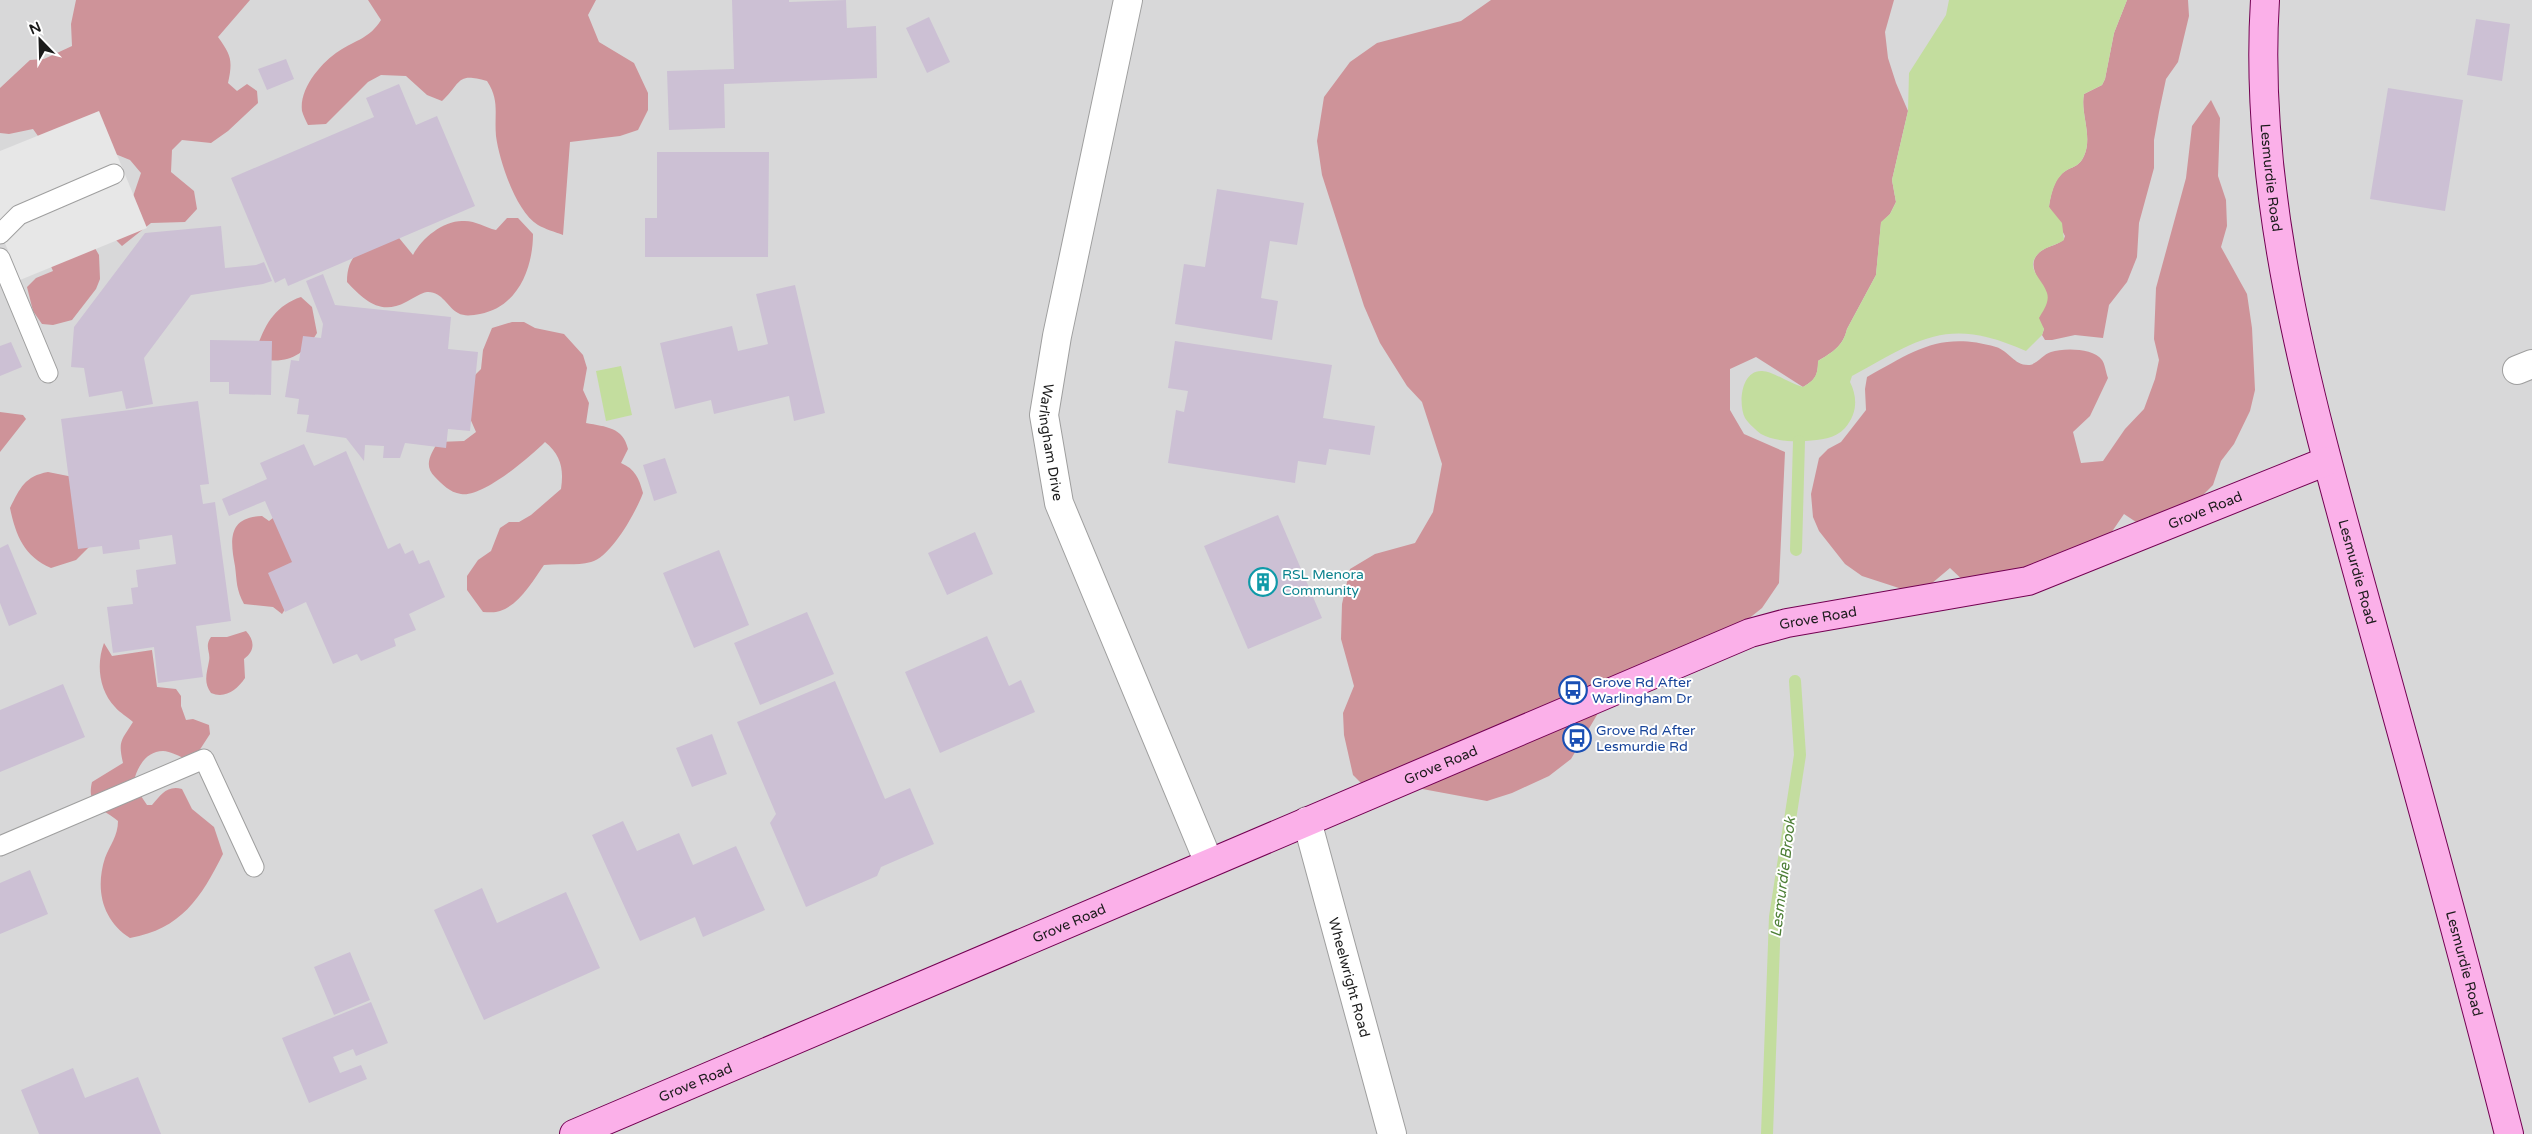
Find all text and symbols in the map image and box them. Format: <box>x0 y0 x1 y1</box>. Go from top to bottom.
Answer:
north arrow <box>15 15 65 65</box>
text: N <box>27 18 44 39</box>
street label: Lesmurdie Road <box>2257 123 2286 233</box>
street label: Warlingham Drive <box>1035 382 1066 502</box>
street label: Grove Road <box>2166 488 2245 533</box>
street label: Lesmurdie Road <box>2334 517 2380 626</box>
place label: RSL Menora Community <box>1282 566 1364 599</box>
building icon: RSL Menora Community <box>1248 567 1278 597</box>
street label: Grove Road <box>1777 603 1858 634</box>
place label: Grove Rd After Warlingham Dr <box>1592 674 1692 707</box>
bus stop icon: Grove Rd After Warlingham Dr <box>1558 675 1588 705</box>
place label: Grove Rd After Lesmurdie Rd <box>1596 722 1696 755</box>
bus stop icon: Grove Rd After Lesmurdie Rd <box>1562 723 1592 753</box>
street label: Grove Road <box>1401 742 1480 788</box>
water label: Lesmurdie Brook <box>1767 814 1799 938</box>
street label: Grove Road <box>1030 900 1108 947</box>
street label: Lesmurdie Road <box>2442 909 2486 1018</box>
street label: Wheelwright Road <box>1325 916 1373 1039</box>
street label: Grove Road <box>656 1060 735 1106</box>

